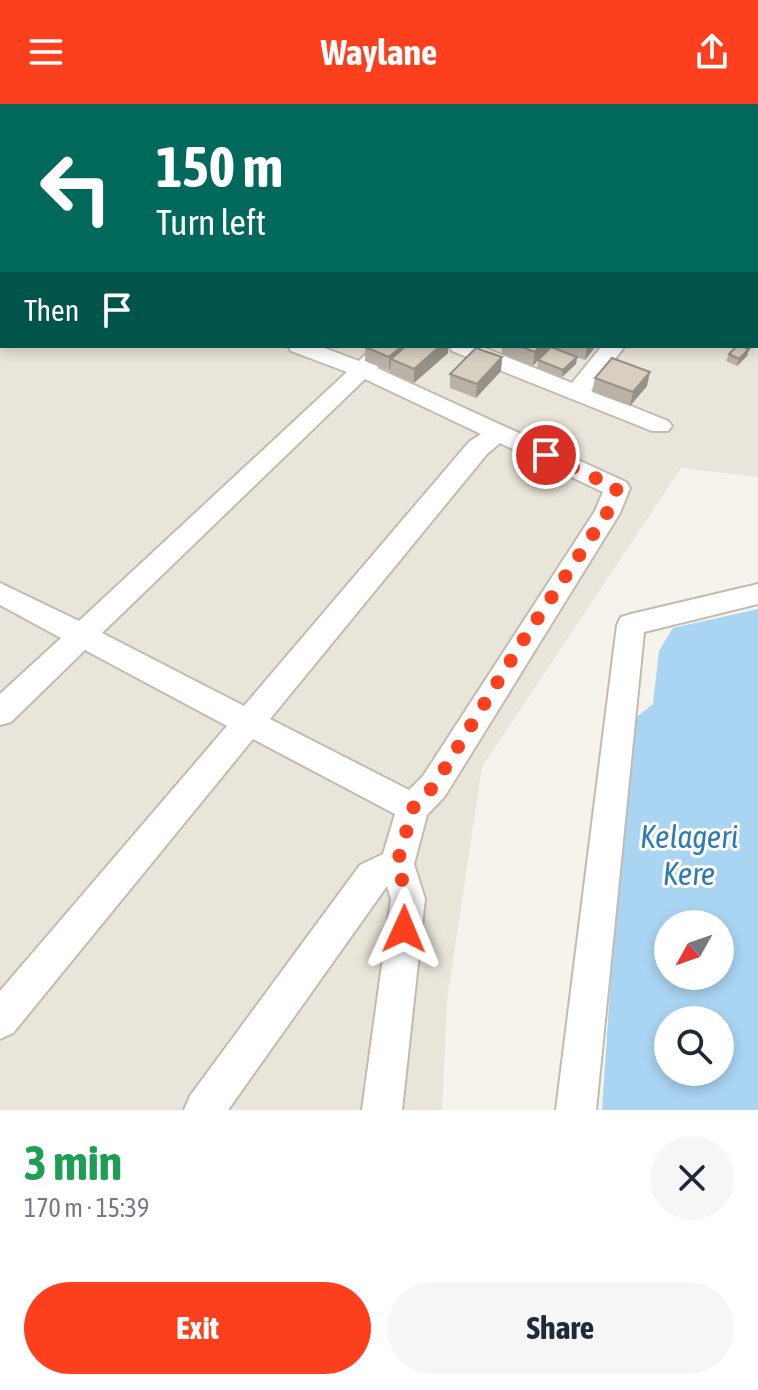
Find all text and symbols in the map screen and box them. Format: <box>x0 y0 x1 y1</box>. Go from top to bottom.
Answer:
icon: menu <box>24 30 68 74</box>
icon: share <box>690 30 734 74</box>
text: Waylane <box>321 31 437 73</box>
text: 150 m <box>156 135 283 199</box>
icon: left <box>24 136 128 240</box>
text: Turn left <box>156 201 266 243</box>
icon: arrive <box>95 288 139 332</box>
text: Then <box>24 293 79 327</box>
pin <box>512 421 580 489</box>
icon: arrive <box>524 433 568 477</box>
water label: Kelageri Kere <box>640 818 738 892</box>
position arrow <box>362 887 446 971</box>
north arrow <box>654 910 734 990</box>
map controls <box>654 910 734 1086</box>
button: search <box>654 1006 734 1086</box>
text: 3 min <box>24 1135 122 1190</box>
button: close <box>650 1136 734 1220</box>
text: 170 m · 15:39 <box>24 1193 149 1223</box>
button: Exit <box>24 1282 371 1374</box>
button: Share <box>387 1282 734 1374</box>

